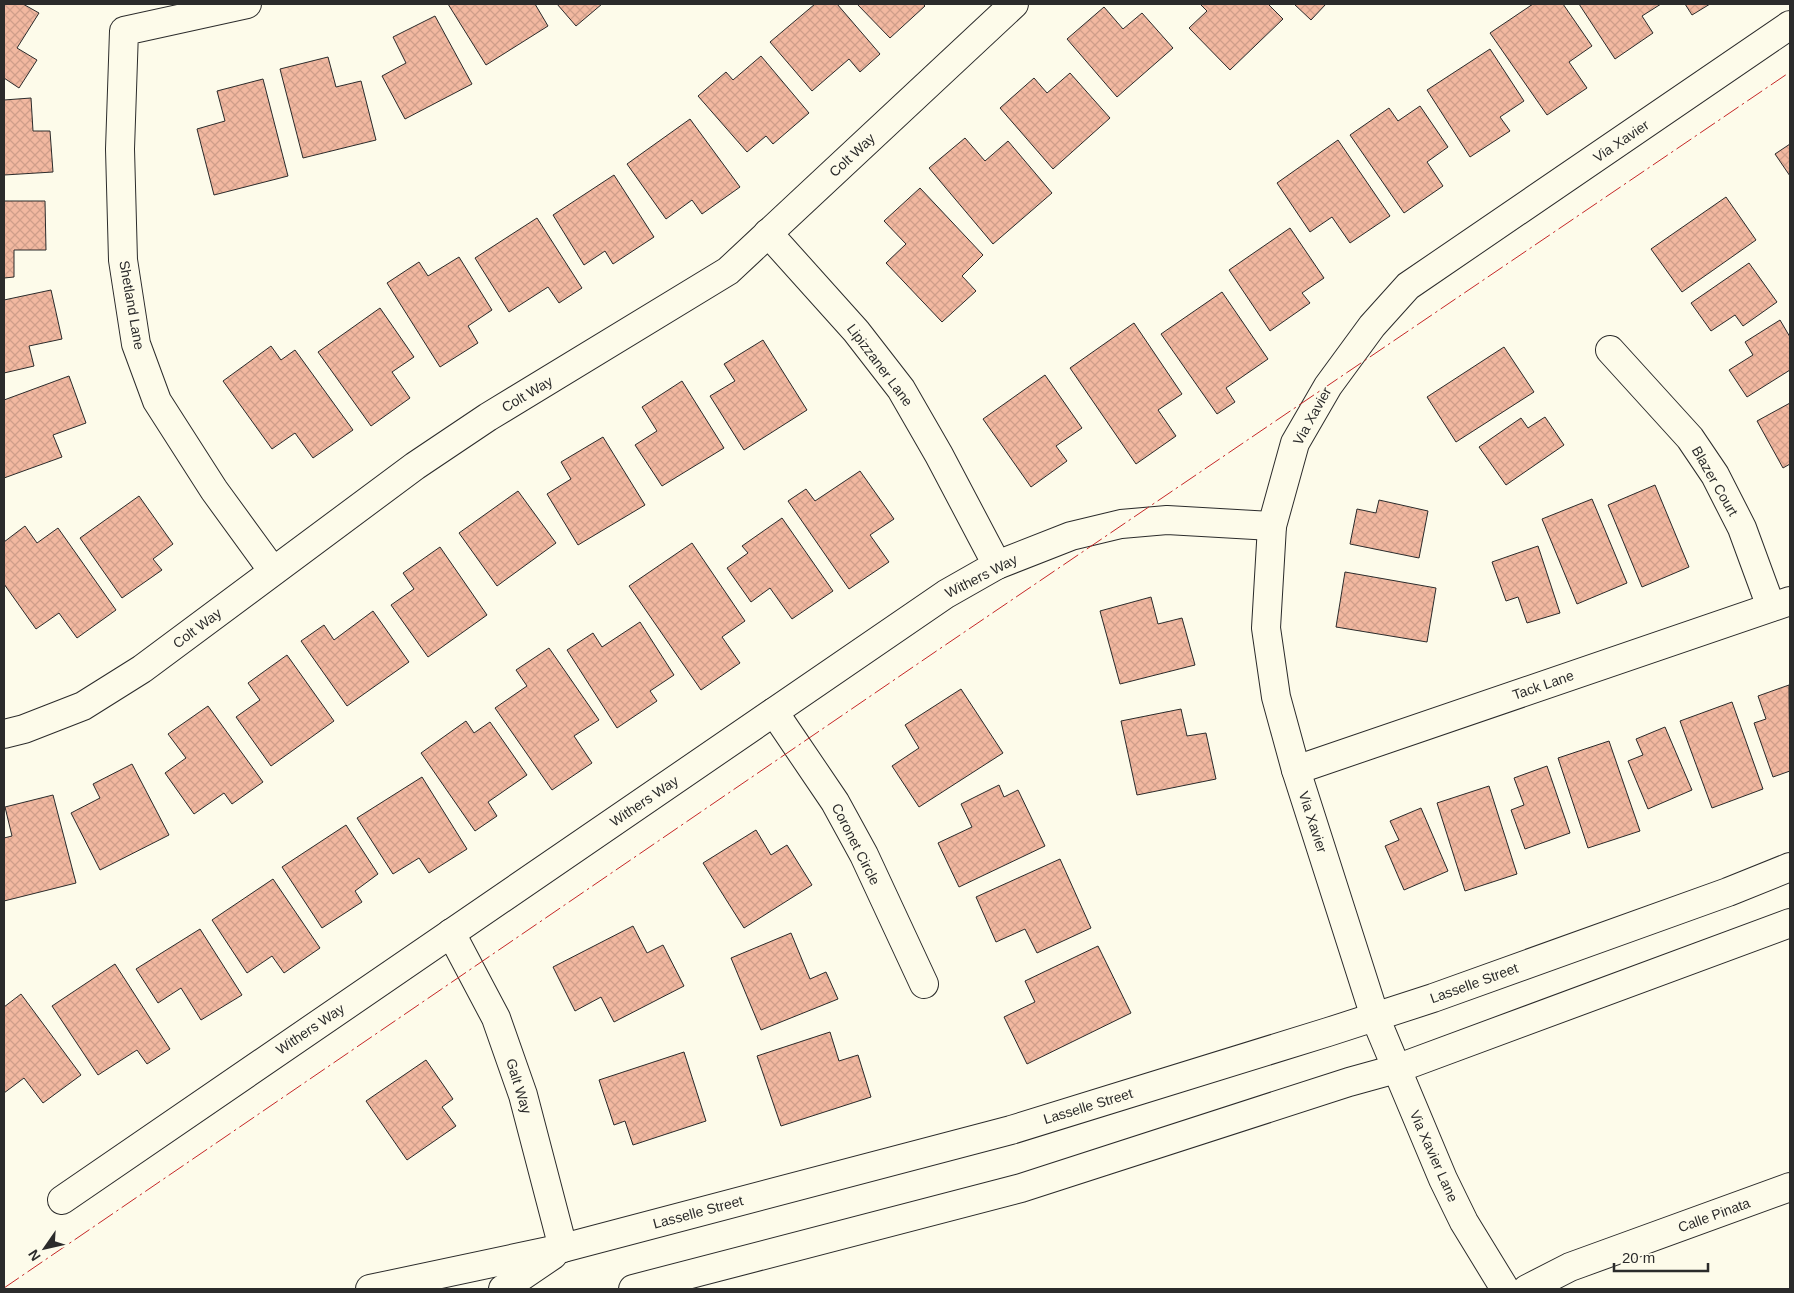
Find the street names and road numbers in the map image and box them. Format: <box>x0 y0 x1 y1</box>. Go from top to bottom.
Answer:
street label: Via Xavier <box>1590 116 1652 165</box>
street label: Colt Way <box>826 130 878 180</box>
street label: Shetland Lane <box>116 259 148 351</box>
street label: Lipizzaner Lane <box>844 321 916 409</box>
street label: Colt Way <box>499 373 555 415</box>
street label: Via Xavier <box>1290 384 1335 448</box>
street label: Blazer Court <box>1689 443 1741 519</box>
street label: Withers Way <box>942 551 1020 601</box>
street label: Colt Way <box>170 605 224 651</box>
street label: Tack Lane <box>1510 667 1576 703</box>
street label: Withers Way <box>607 772 681 830</box>
street label: Via Xavier <box>1296 789 1331 855</box>
street label: Coronet Circle <box>829 801 884 888</box>
street label: Lasselle Street <box>1428 960 1520 1006</box>
street label: Withers Way <box>273 1000 347 1058</box>
street label: Galt Way <box>503 1056 535 1116</box>
street label: Lasselle Street <box>1041 1085 1135 1127</box>
street label: Via Xavier Lane <box>1407 1108 1461 1204</box>
street label: Lasselle Street <box>651 1192 745 1232</box>
street label: Calle Pinata <box>1676 1195 1752 1235</box>

